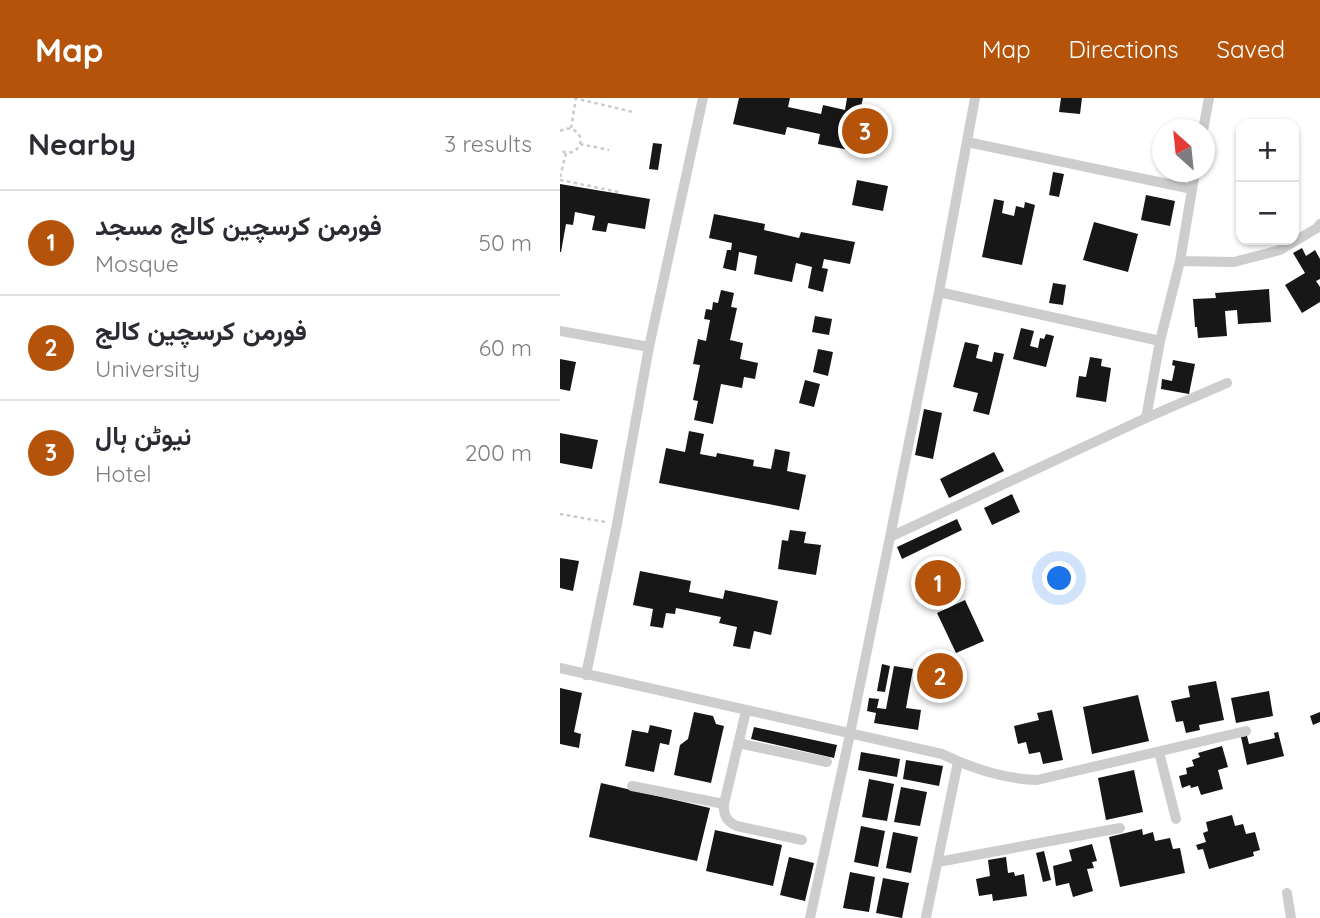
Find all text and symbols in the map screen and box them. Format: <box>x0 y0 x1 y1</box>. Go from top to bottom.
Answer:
text: Map <box>35 29 103 70</box>
text: Map <box>982 34 1031 64</box>
text: Directions <box>1069 34 1179 64</box>
text: Saved <box>1217 34 1285 64</box>
pin: 3 <box>842 105 888 157</box>
north arrow <box>1152 119 1215 182</box>
map controls <box>1236 119 1299 245</box>
button: + <box>1236 119 1299 182</box>
text: Nearby <box>28 125 136 163</box>
text: 3 results <box>444 129 532 158</box>
button: − <box>1236 182 1299 245</box>
text: فورمن کرسچین کالج مسجد <box>95 209 382 242</box>
text: 1 <box>47 228 55 257</box>
text: 50 m <box>479 228 532 257</box>
text: Mosque <box>95 249 179 278</box>
text: فورمن کرسچین کالج <box>95 314 307 347</box>
text: 2 <box>44 333 58 362</box>
text: 60 m <box>479 333 532 362</box>
text: University <box>95 354 200 383</box>
text: نیوٹن ہال <box>95 419 191 452</box>
text: 3 <box>45 438 57 467</box>
text: 200 m <box>465 438 532 467</box>
text: Hotel <box>95 459 151 488</box>
pin: 1 <box>915 557 961 609</box>
your location <box>1042 561 1076 595</box>
pin: 2 <box>917 650 963 702</box>

